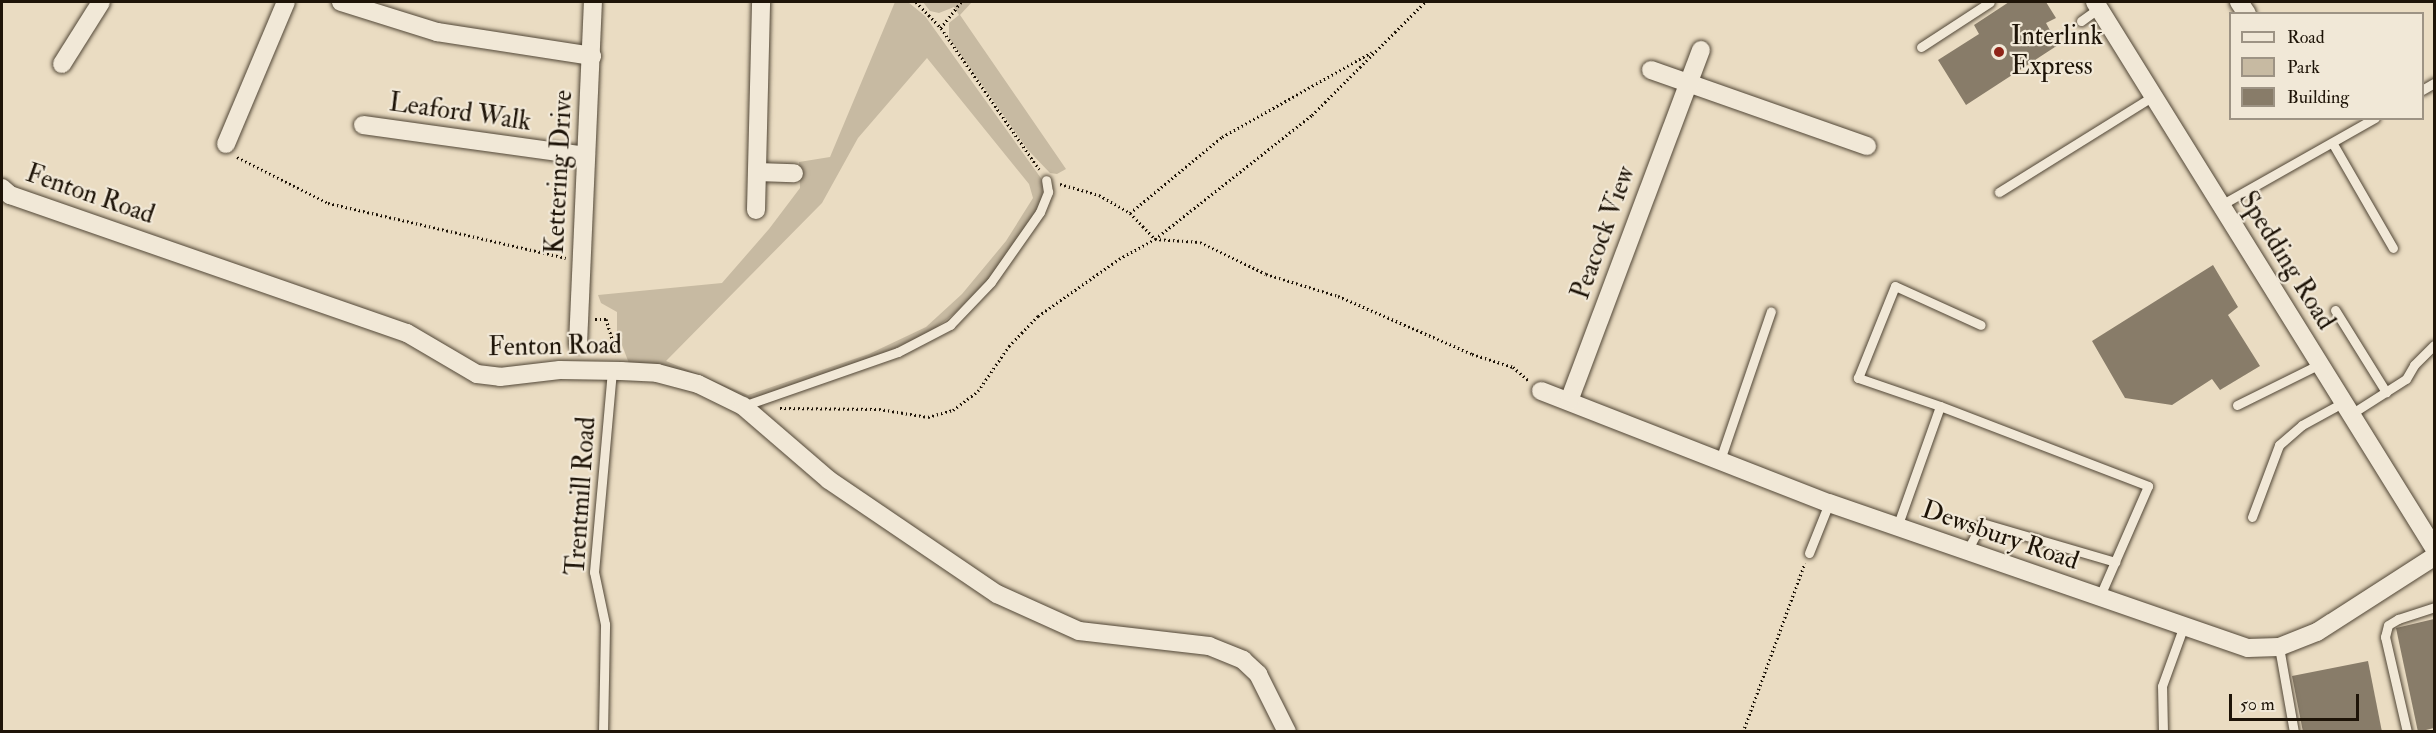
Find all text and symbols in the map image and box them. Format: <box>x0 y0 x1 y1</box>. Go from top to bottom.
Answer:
legend <box>2229 12 2424 120</box>
place label: Interlink Express <box>2011 21 2103 82</box>
text: Road <box>2287 26 2325 49</box>
marker: Interlink Express <box>1992 45 2006 59</box>
text: Park <box>2287 56 2320 79</box>
text: Building <box>2287 86 2349 109</box>
street label: Leaford Walk <box>387 88 533 138</box>
street label: Kettering Drive <box>540 89 580 255</box>
street label: Fenton Road <box>22 158 158 232</box>
street label: Peacock View <box>1566 162 1642 304</box>
street label: Spedding Road <box>2231 186 2341 336</box>
street label: Fenton Road <box>488 330 622 364</box>
street label: Trentmill Road <box>561 416 603 576</box>
street label: Dewsbury Road <box>1917 495 2083 577</box>
scale bar <box>2232 682 2362 720</box>
text: 50 m <box>2240 693 2275 716</box>

